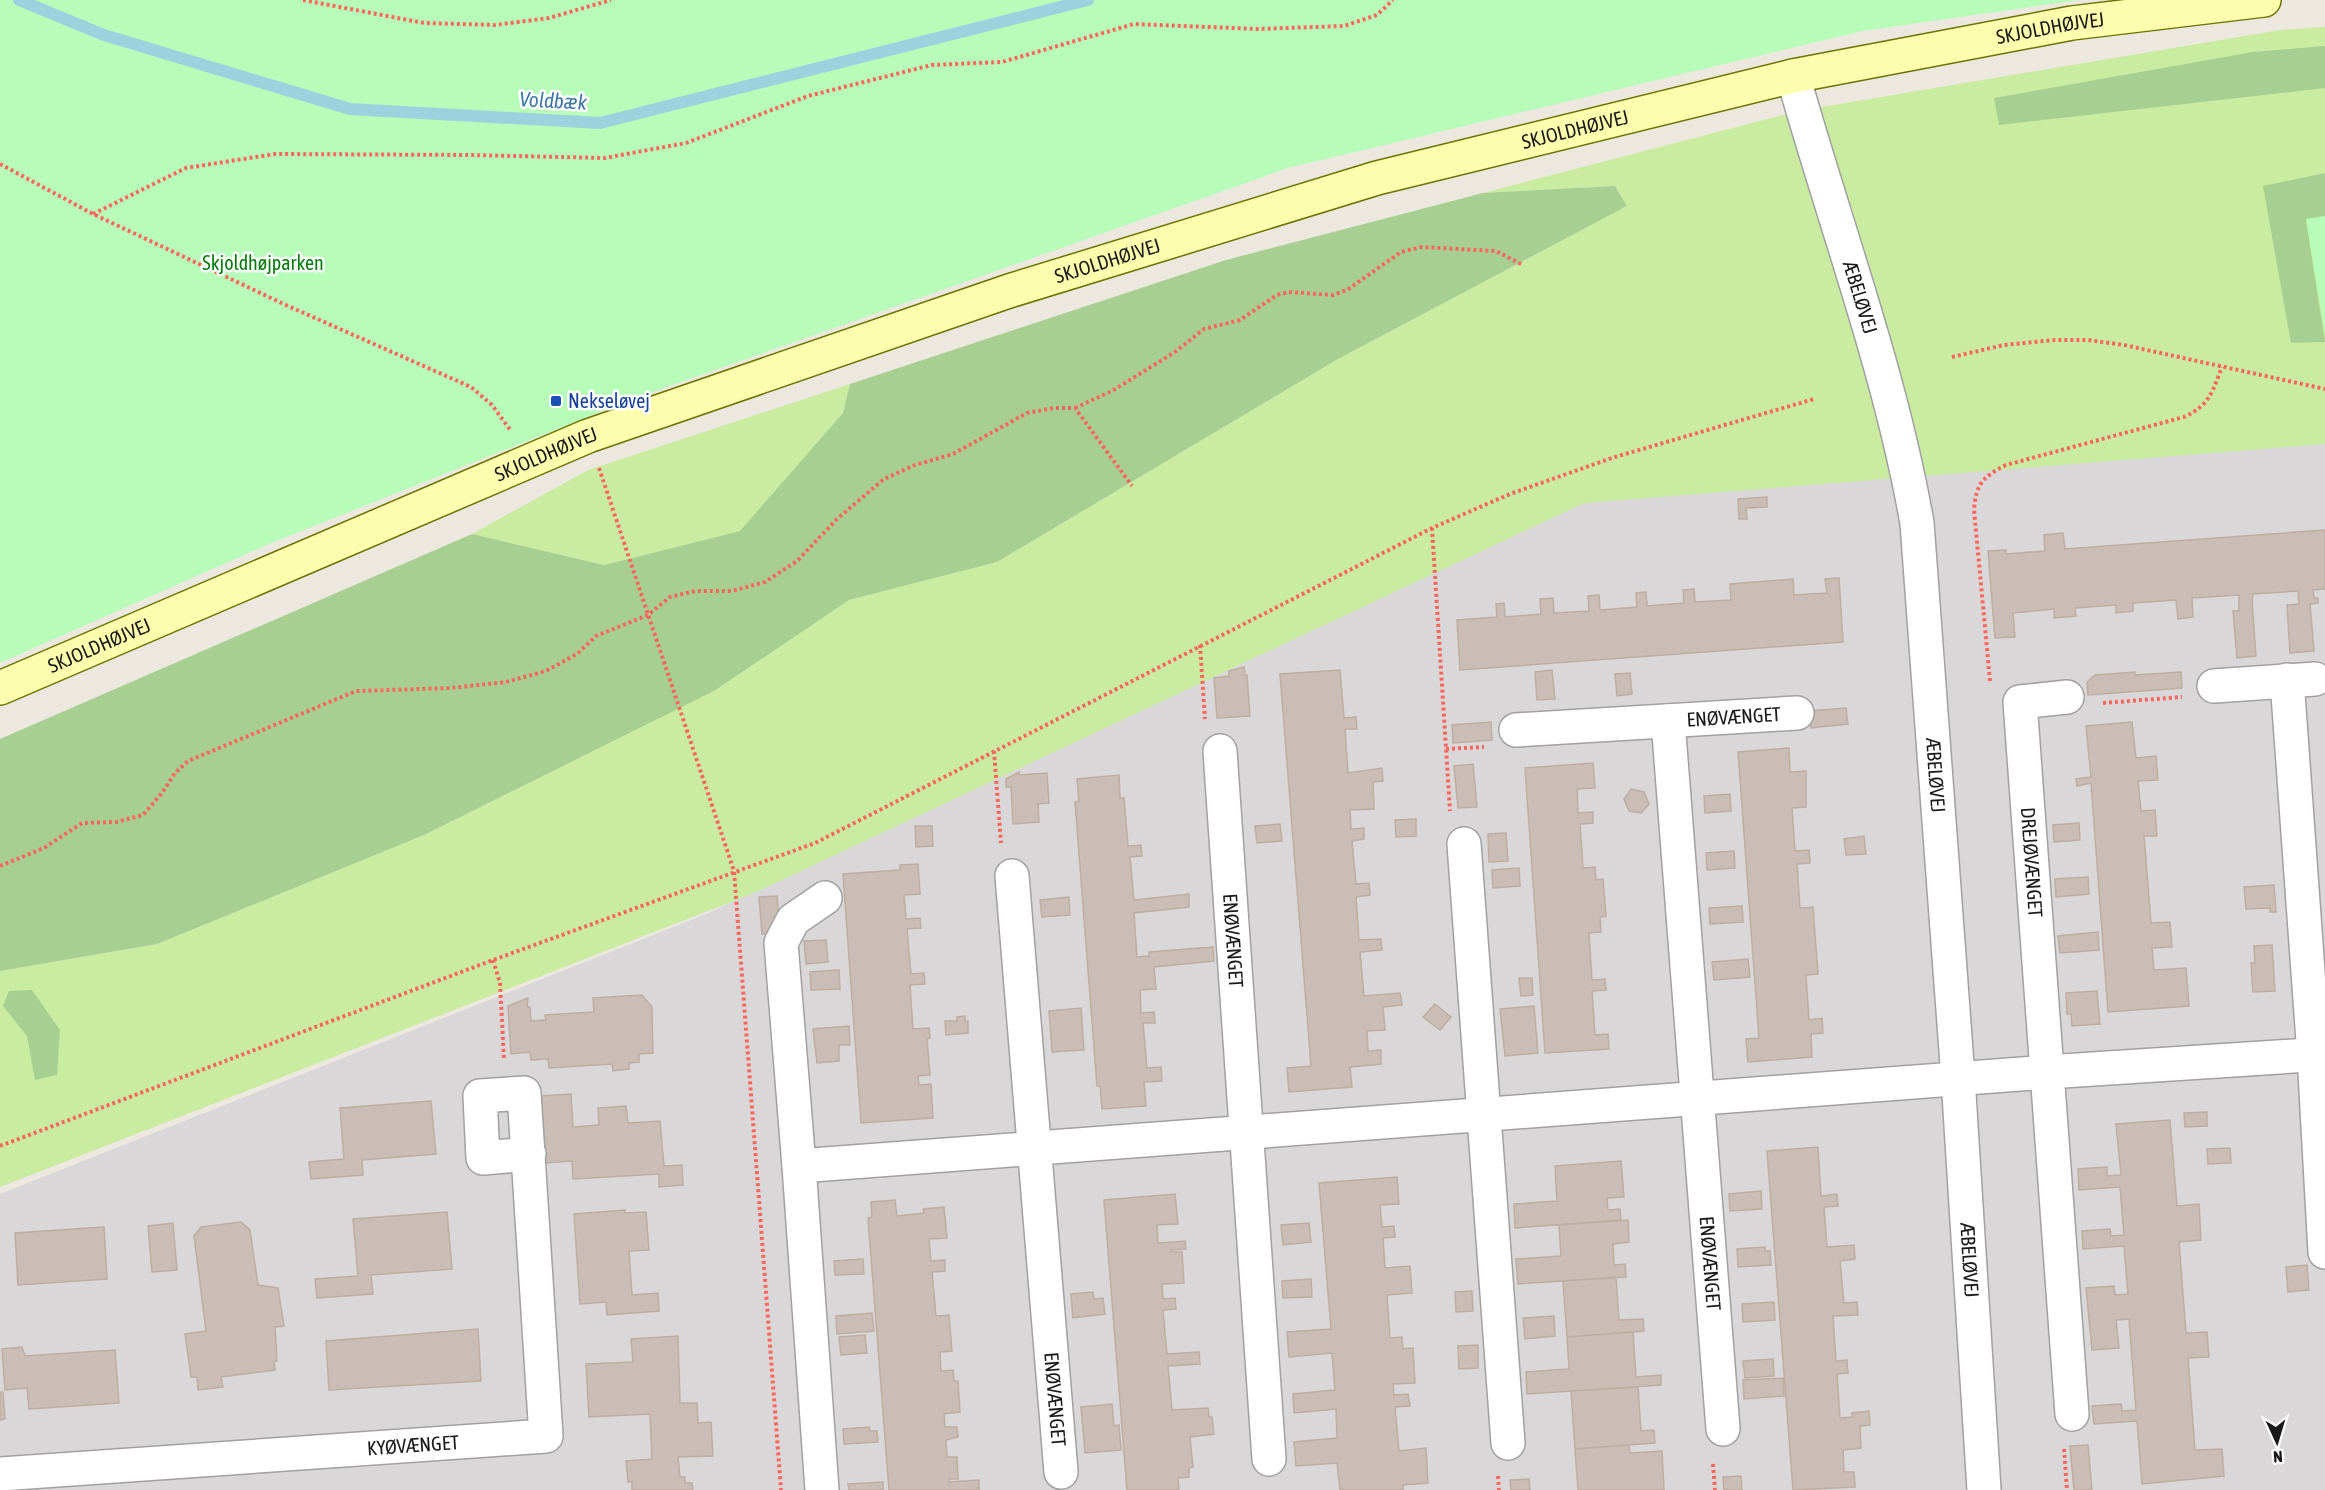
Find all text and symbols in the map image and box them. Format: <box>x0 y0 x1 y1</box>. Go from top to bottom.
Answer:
street label: SKJOLDHØJVEJ <box>1994 7 2105 48</box>
water label: Voldbæk <box>519 86 588 114</box>
street label: SKJOLDHØJVEJ <box>1519 105 1631 153</box>
street label: SKJOLDHØJVEJ <box>1052 233 1163 287</box>
park label: Skjoldhøjparken <box>202 251 324 274</box>
street label: ÆBELØVEJ <box>1839 257 1883 336</box>
place label: Nekseløvej <box>568 389 650 412</box>
marker: Nekseløvej <box>549 394 563 408</box>
street label: SKJOLDHØJVEJ <box>491 422 600 486</box>
street label: SKJOLDHØJVEJ <box>44 613 154 677</box>
street label: ENØVÆNGET <box>1686 702 1782 731</box>
street label: ÆBELØVEJ <box>1922 737 1950 814</box>
street label: DREJØVÆNGET <box>2017 806 2048 918</box>
street label: ENØVÆNGET <box>1219 893 1248 989</box>
street label: ENØVÆNGET <box>1696 1215 1726 1311</box>
street label: ÆBELØVEJ <box>1956 1222 1984 1298</box>
street label: ENØVÆNGET <box>1040 1351 1071 1447</box>
north arrow <box>2247 1412 2307 1472</box>
street label: KYØVÆNGET <box>366 1430 460 1459</box>
text: N <box>2273 1448 2283 1466</box>

